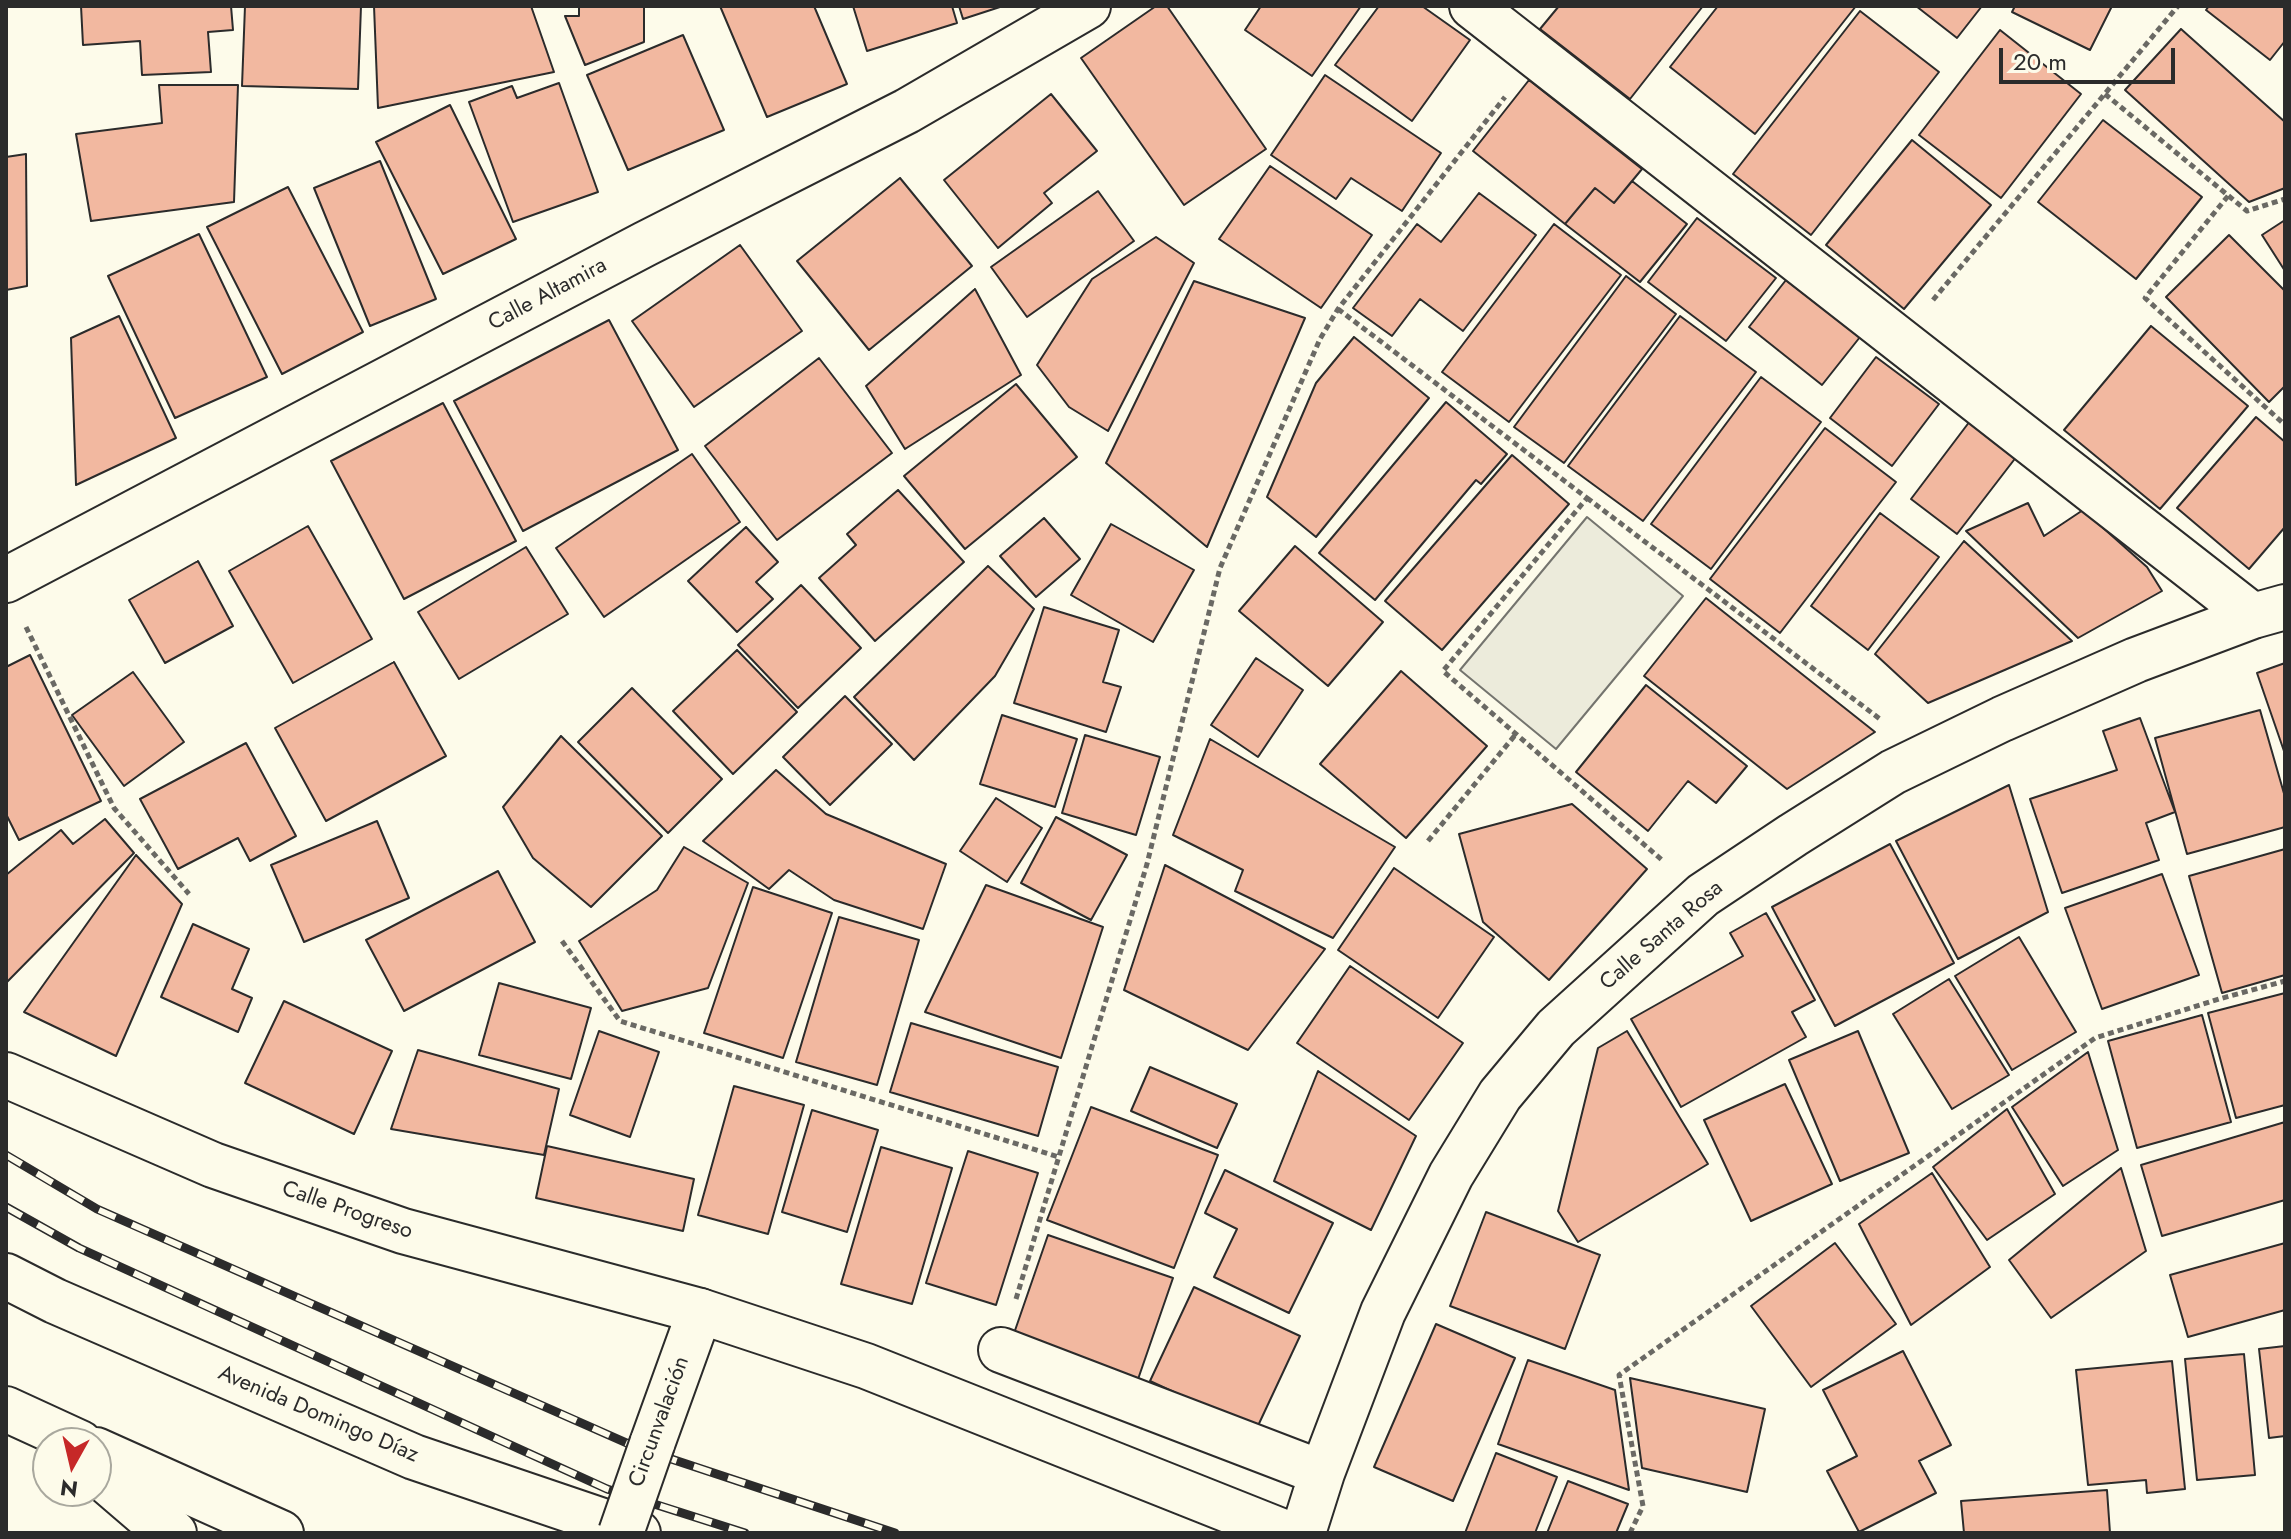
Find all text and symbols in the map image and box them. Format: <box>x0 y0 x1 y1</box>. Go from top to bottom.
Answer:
scale bar <box>2003 32 2179 82</box>
text: 20 m <box>2013 44 2067 79</box>
street label: Calle Altamira <box>484 253 612 337</box>
street label: Calle Santa Rosa <box>1595 875 1729 997</box>
street label: Calle Progreso <box>278 1176 416 1246</box>
street label: Circunvalación <box>624 1353 696 1491</box>
street label: Avenida Domingo Díaz <box>214 1361 422 1469</box>
north arrow <box>32 1427 112 1507</box>
text: N <box>58 1472 80 1506</box>

